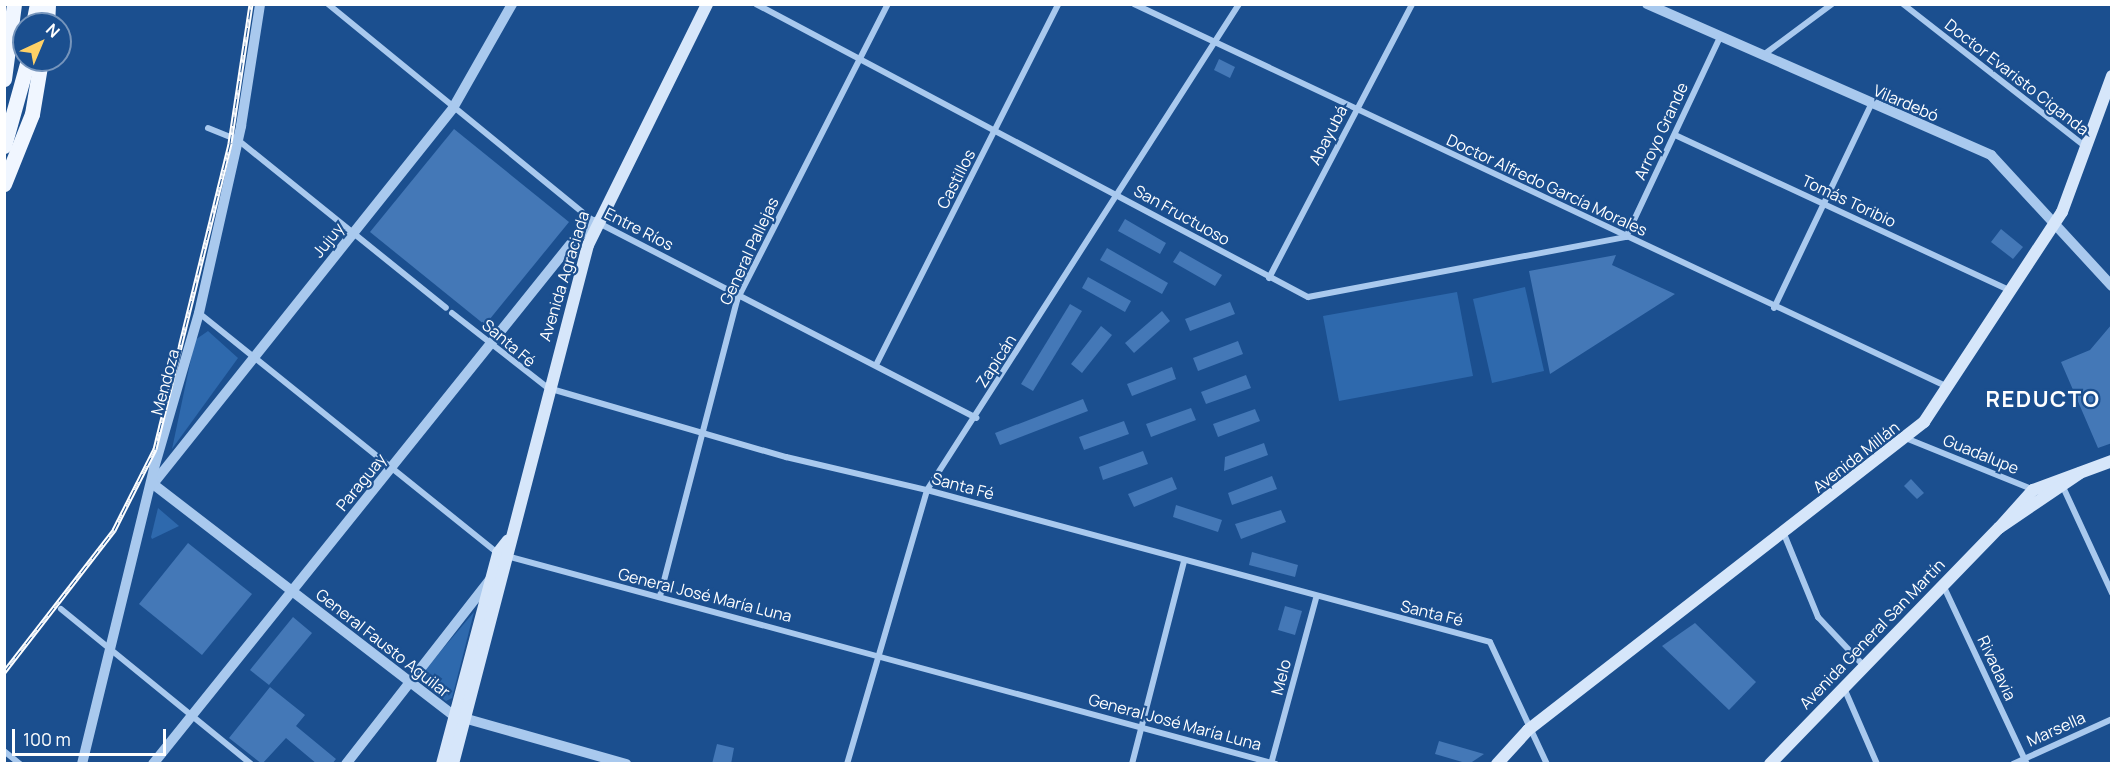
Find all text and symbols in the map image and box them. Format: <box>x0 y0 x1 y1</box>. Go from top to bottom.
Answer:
north arrow <box>12 12 72 72</box>
street label: Doctor Evaristo Ciganda <box>1941 15 2093 139</box>
text: N <box>41 19 65 42</box>
street label: Arroyo Grande <box>1630 79 1692 183</box>
street label: Vilardebó <box>1870 81 1942 125</box>
street label: Abayubá <box>1305 102 1351 168</box>
street label: Doctor Alfredo García Morales <box>1444 130 1650 240</box>
street label: Castillos <box>933 146 979 212</box>
street label: Tomás Toribio <box>1799 171 1899 231</box>
street label: San Fructuoso <box>1131 181 1233 249</box>
street label: General Pallejas <box>716 194 782 308</box>
street label: Entre Ríos <box>601 203 677 255</box>
street label: Avenida Agraciada <box>535 209 593 343</box>
street label: Jujuy <box>308 219 348 261</box>
street label: Santa Fé <box>478 315 540 371</box>
street label: Zapicán <box>972 331 1020 391</box>
street label: Mendoza <box>147 347 183 417</box>
district label: REDUCTO <box>1985 387 2101 413</box>
street label: Avenida Millán <box>1809 417 1903 497</box>
street label: Guadalupe <box>1940 430 2022 478</box>
street label: Paraguay <box>332 449 390 515</box>
street label: Santa Fé <box>930 468 996 504</box>
street label: Avenida General San Martín <box>1795 555 1949 713</box>
street label: General José María Luna <box>616 564 794 626</box>
street label: General Fausto Aguilar <box>312 585 454 701</box>
street label: Santa Fé <box>1399 596 1465 630</box>
street label: Rivadavia <box>1974 633 2020 703</box>
street label: Melo <box>1267 657 1295 697</box>
street label: General José María Luna <box>1086 690 1264 754</box>
street label: Marsella <box>2024 708 2088 750</box>
scale bar <box>15 717 170 755</box>
text: 100 m <box>23 727 71 751</box>

